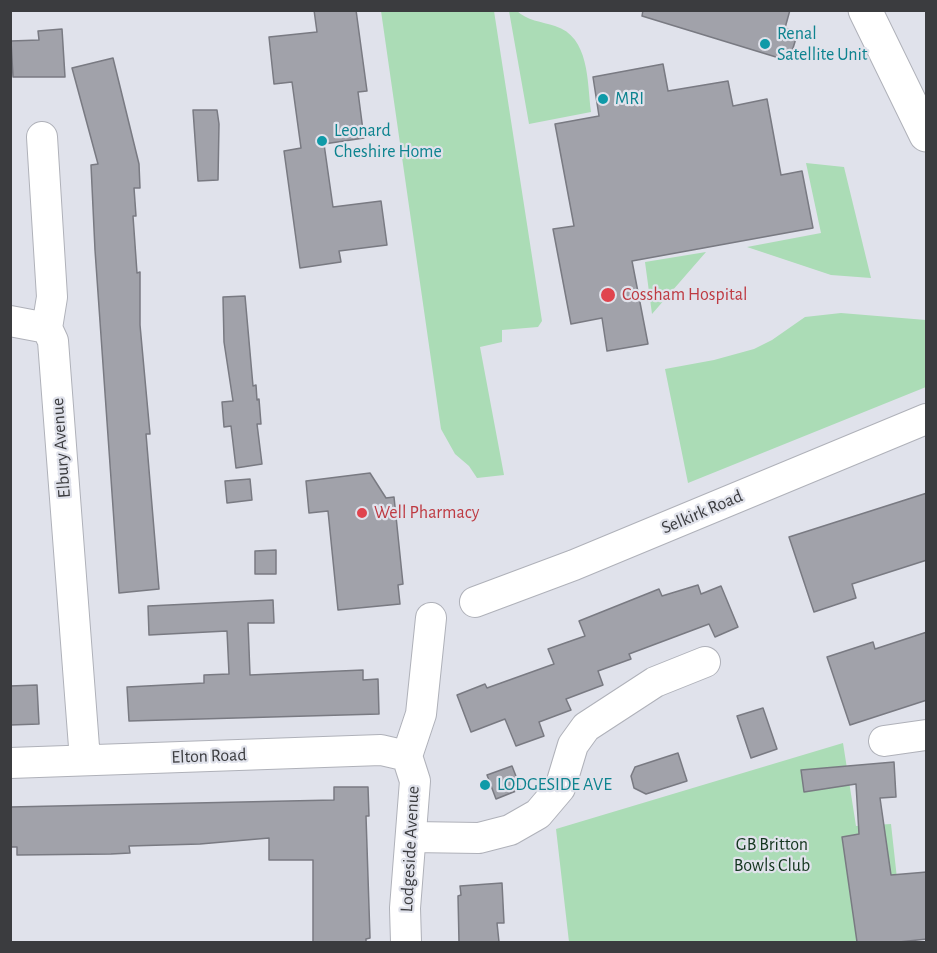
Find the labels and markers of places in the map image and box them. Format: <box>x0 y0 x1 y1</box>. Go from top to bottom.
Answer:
place label: Renal Satellite Unit <box>777 23 868 66</box>
marker: Renal Satellite Unit <box>758 37 772 51</box>
place label: MRI <box>615 88 644 110</box>
marker: MRI <box>596 92 610 106</box>
place label: Leonard Cheshire Home <box>334 120 442 162</box>
marker: Leonard Cheshire Home <box>315 134 329 148</box>
place label: Cossham Hospital <box>622 284 747 306</box>
marker: Cossham Hospital <box>599 286 617 304</box>
place label: Well Pharmacy <box>374 502 479 524</box>
marker: Well Pharmacy <box>355 506 369 520</box>
place label: LODGESIDE AVE <box>497 774 612 796</box>
marker: LODGESIDE AVE <box>478 778 492 792</box>

